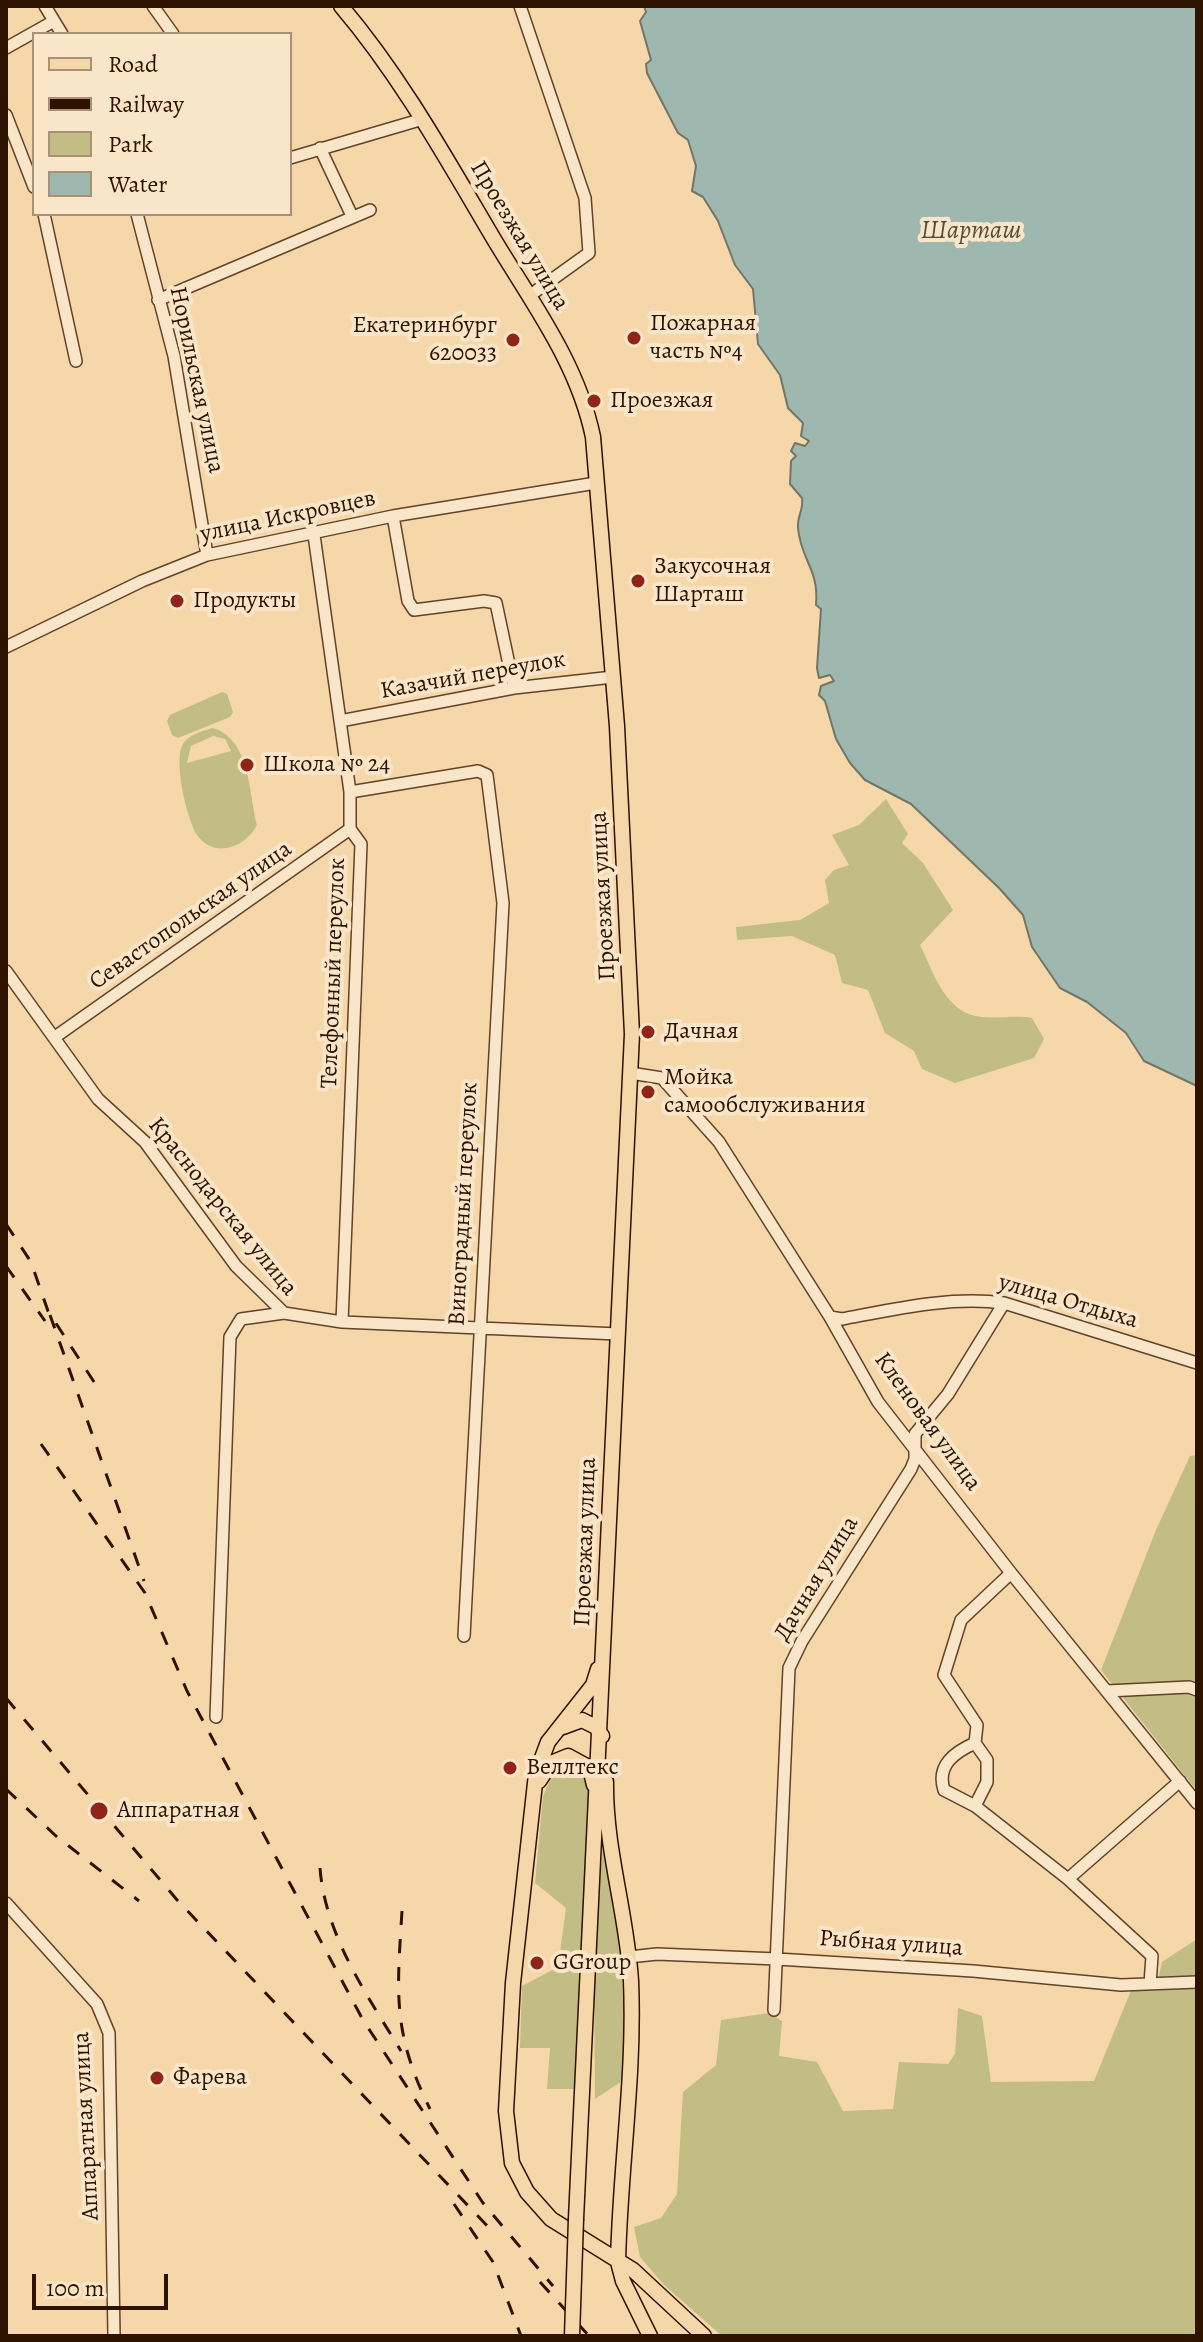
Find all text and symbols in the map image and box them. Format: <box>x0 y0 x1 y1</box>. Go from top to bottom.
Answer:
legend <box>32 32 292 216</box>
text: Road <box>108 48 158 80</box>
text: Railway <box>108 88 184 120</box>
text: Park <box>108 128 153 160</box>
street label: Проезжая улица <box>463 156 575 316</box>
text: Water <box>108 168 168 200</box>
water label: Шарташ <box>921 216 1021 248</box>
street label: Норильская улица <box>162 284 230 476</box>
place label: Пожарная часть №4 <box>650 310 756 366</box>
place label: Екатеринбург 620033 <box>353 312 497 368</box>
marker: Пожарная часть №4 <box>625 329 643 347</box>
marker: Екатеринбург 620033 <box>504 331 522 349</box>
place label: Проезжая <box>610 387 713 415</box>
marker: Проезжая <box>585 392 603 410</box>
street label: улица Искровцев <box>198 484 378 550</box>
place label: Закусочная Шарташ <box>654 553 771 609</box>
marker: Закусочная Шарташ <box>629 572 647 590</box>
place label: Продукты <box>193 587 297 615</box>
marker: Продукты <box>168 592 186 610</box>
street label: Казачий переулок <box>378 646 568 706</box>
place label: Школа № 24 <box>263 751 390 779</box>
marker: Школа № 24 <box>238 756 256 774</box>
street label: Проезжая улица <box>585 811 623 981</box>
street label: Севастопольская улица <box>84 835 298 997</box>
street label: Телефонный переулок <box>316 857 352 1089</box>
place label: Дачная <box>664 1018 739 1046</box>
marker: Дачная <box>639 1023 657 1041</box>
place label: Мойка самообслуживания <box>664 1064 866 1120</box>
street label: Виноградный переулок <box>443 1081 485 1327</box>
marker: Мойка самообслуживания <box>639 1083 657 1101</box>
street label: Краснодарская улица <box>141 1112 303 1302</box>
street label: улица Отдыха <box>995 1268 1141 1336</box>
street label: Кленовая улица <box>867 1347 987 1497</box>
street label: Проезжая улица <box>569 1457 603 1627</box>
street label: Дачная улица <box>768 1511 866 1647</box>
place label: Веллтекс <box>526 1754 619 1782</box>
marker: Веллтекс <box>501 1759 519 1777</box>
place label: Аппаратная <box>117 1797 240 1825</box>
marker: Аппаратная <box>88 1800 110 1822</box>
street label: Рыбная улица <box>818 1925 964 1963</box>
place label: GGroup <box>553 1949 631 1977</box>
marker: GGroup <box>528 1954 546 1972</box>
street label: Аппаратная улица <box>68 2031 106 2221</box>
place label: Фарева <box>173 2064 247 2092</box>
marker: Фарева <box>148 2069 166 2087</box>
scale bar <box>36 2258 172 2308</box>
text: 100 m <box>46 2272 105 2304</box>

